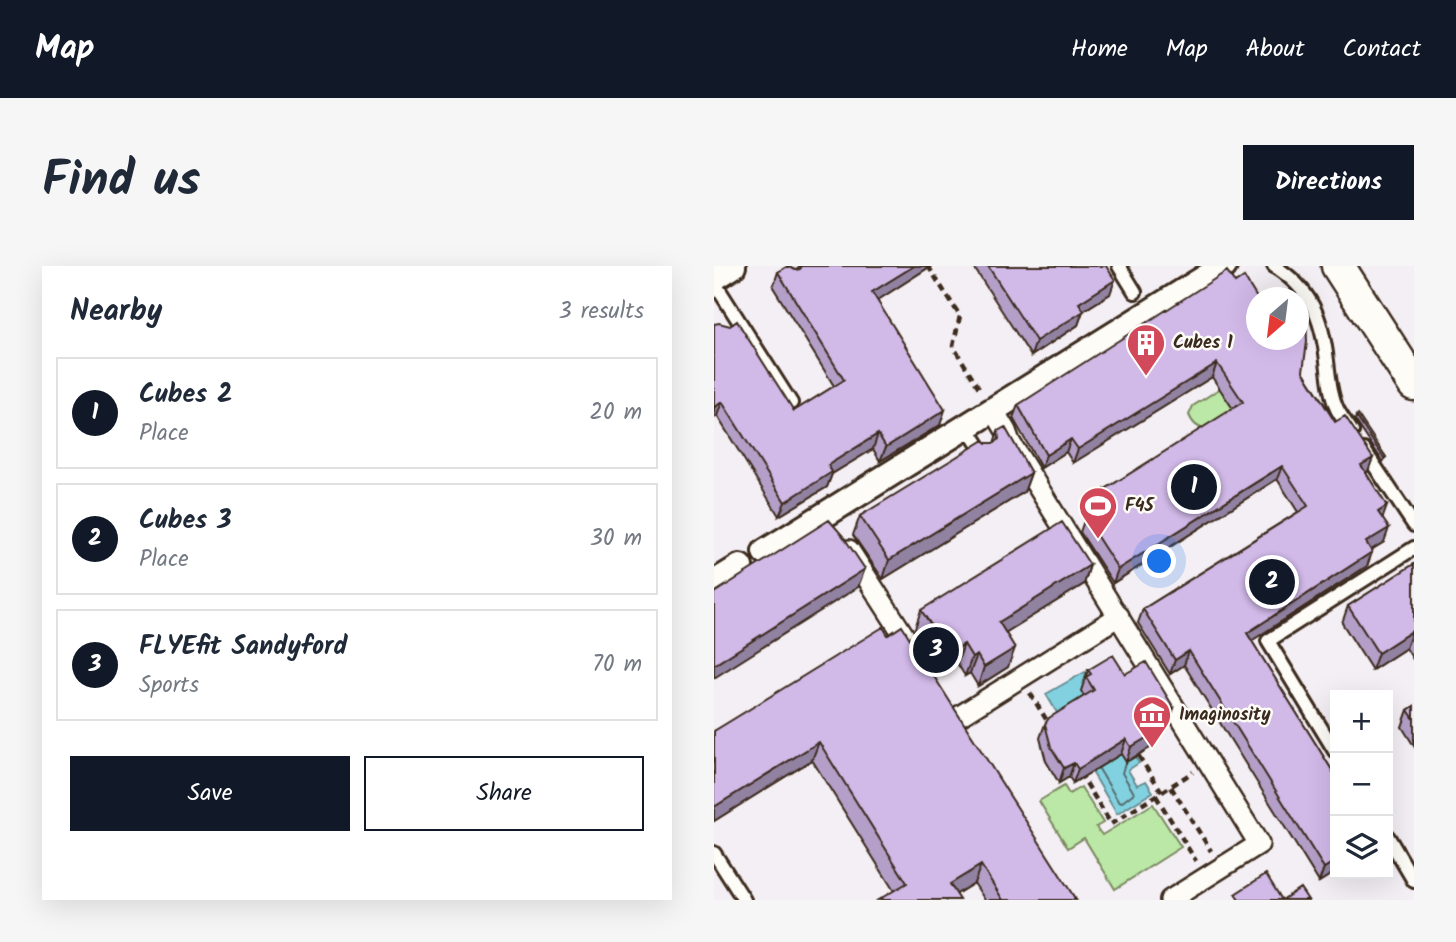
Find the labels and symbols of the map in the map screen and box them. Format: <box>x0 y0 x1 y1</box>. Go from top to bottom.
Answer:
north arrow <box>1246 287 1309 350</box>
building icon: Cubes 1 <box>1125 322 1167 377</box>
place label: Cubes 1 <box>1173 329 1233 358</box>
pin: 1 <box>1171 461 1217 513</box>
sports icon: F45 <box>1077 485 1119 540</box>
place label: F45 <box>1125 492 1156 521</box>
your location <box>1142 544 1176 578</box>
pin: 2 <box>1249 556 1295 608</box>
pin: 3 <box>913 624 959 676</box>
museum icon: Imaginosity <box>1131 694 1173 749</box>
place label: Imaginosity <box>1179 701 1271 730</box>

